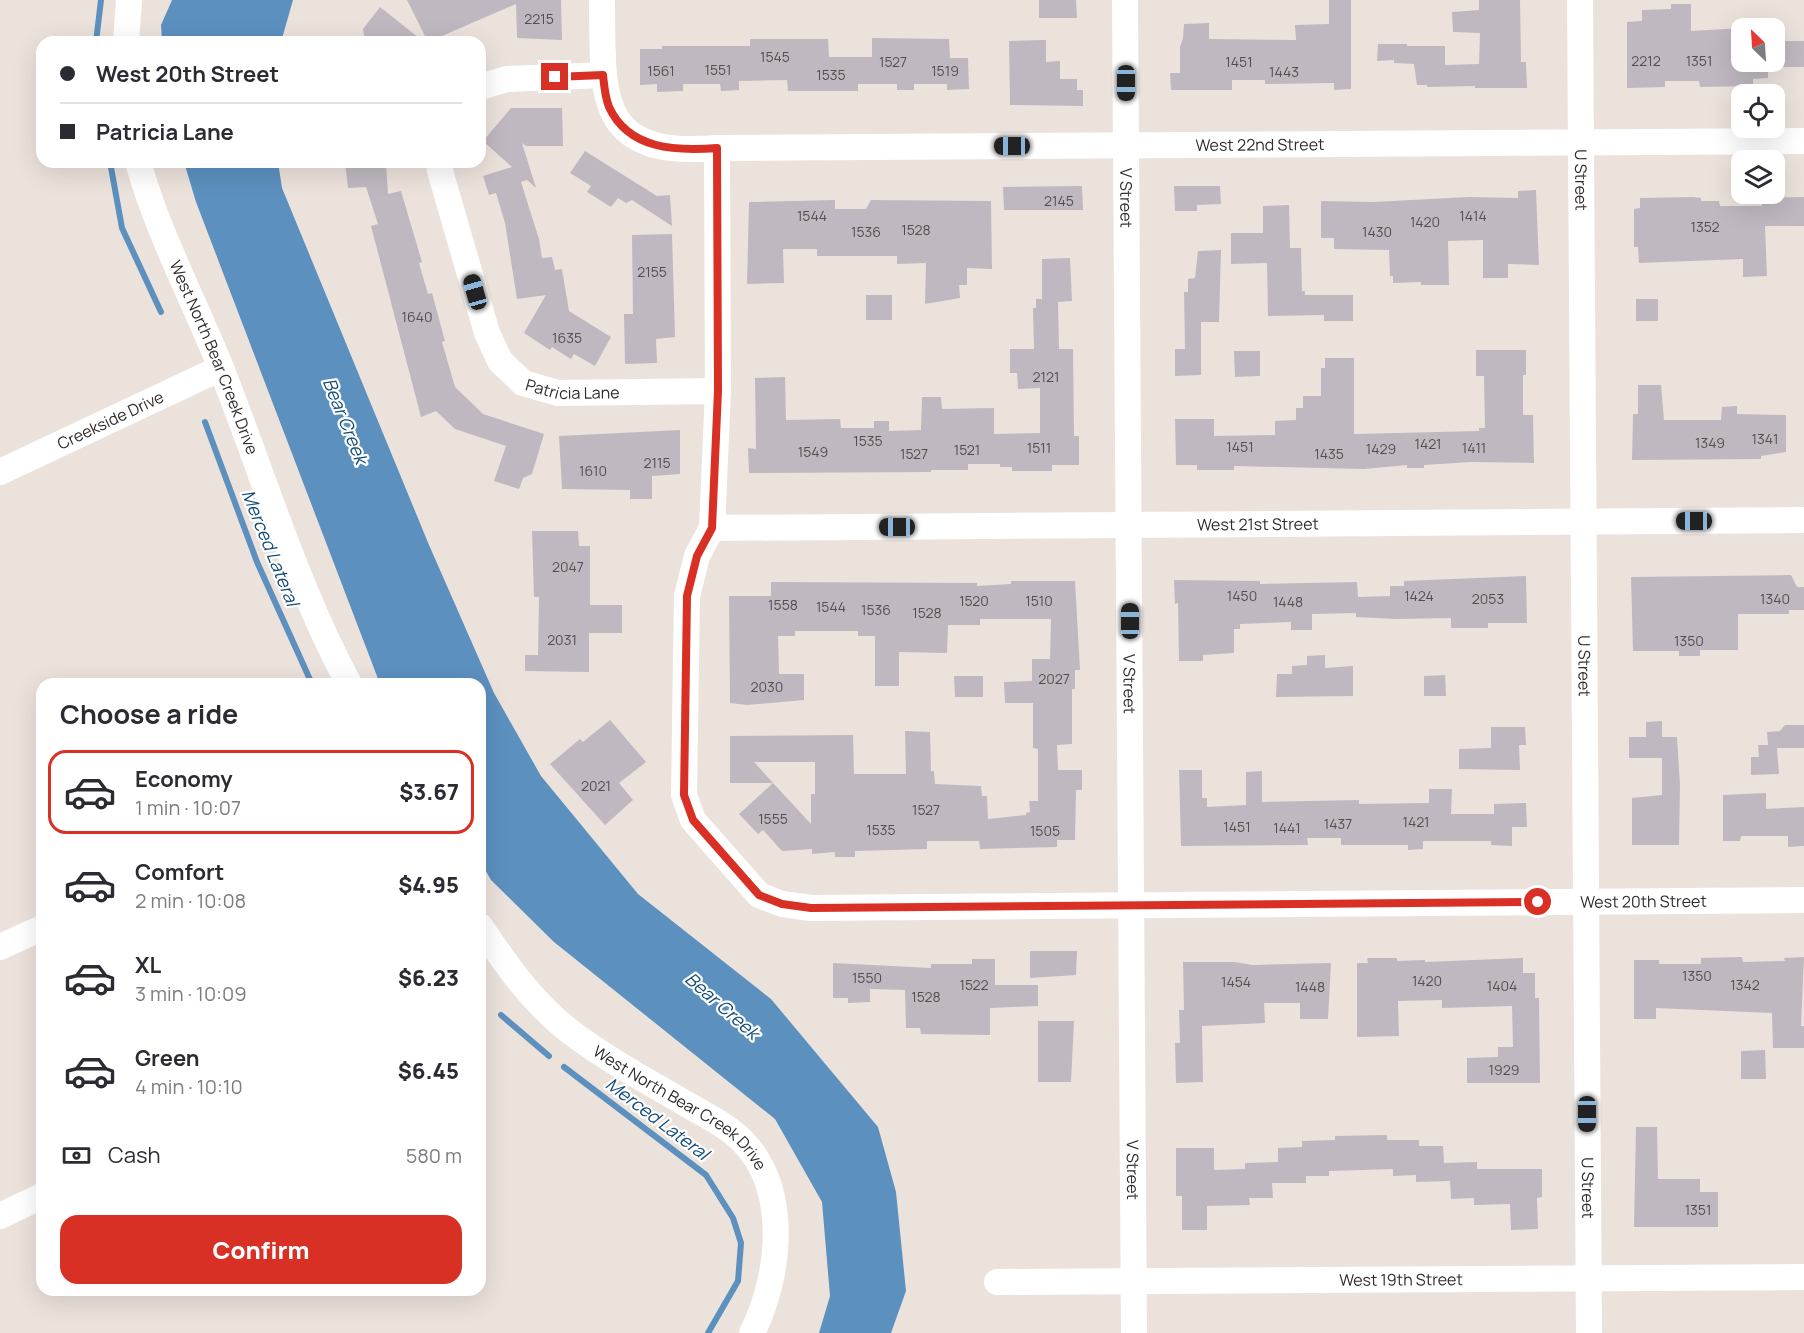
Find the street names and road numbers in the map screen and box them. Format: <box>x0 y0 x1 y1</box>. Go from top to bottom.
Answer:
street label: West 22nd Street <box>1195 133 1324 156</box>
street label: U Street <box>1570 149 1592 211</box>
street label: V Street <box>1115 168 1138 228</box>
street label: West North Bear Creek Drive <box>165 257 264 458</box>
street label: Patricia Lane <box>523 373 620 404</box>
street label: Creekside Drive <box>54 386 167 455</box>
street label: West 21st Street <box>1197 513 1319 535</box>
street label: U Street <box>1573 635 1596 697</box>
street label: V Street <box>1118 654 1141 714</box>
street label: West 20th Street <box>1580 890 1707 913</box>
street label: West North Bear Creek Drive <box>589 1040 772 1174</box>
street label: V Street <box>1122 1140 1144 1200</box>
street label: U Street <box>1577 1157 1599 1219</box>
street label: West 19th Street <box>1339 1268 1463 1291</box>

